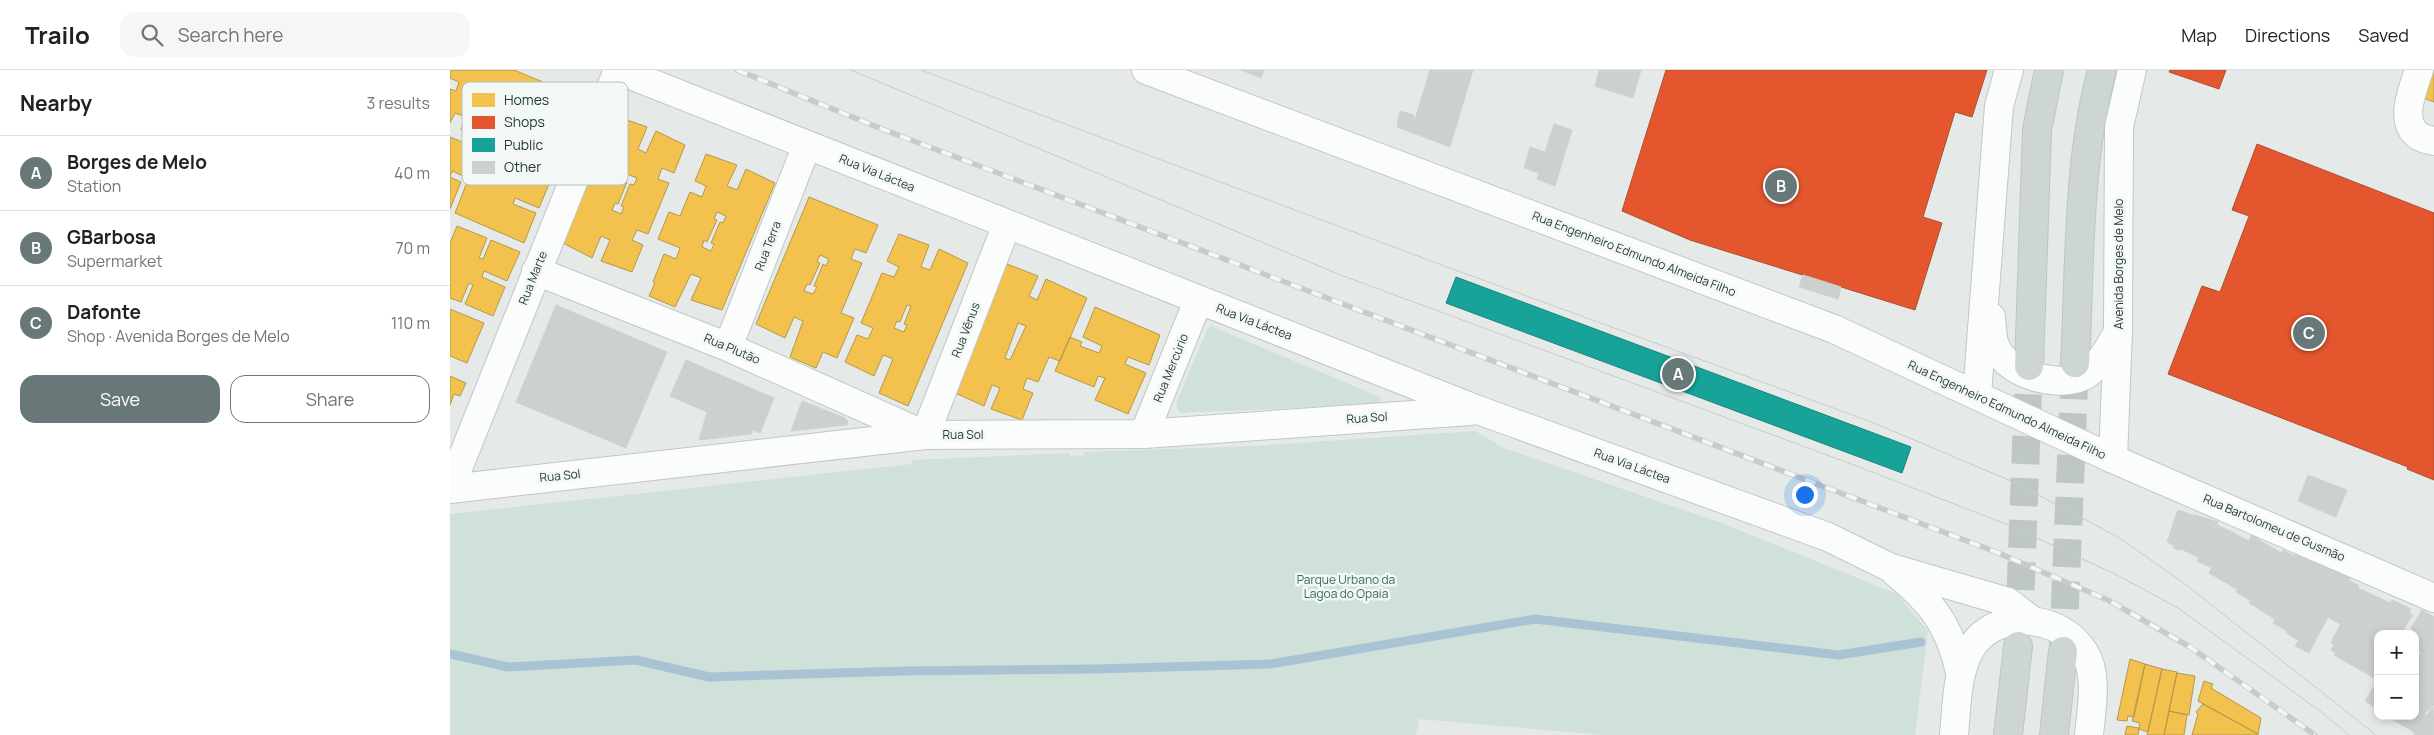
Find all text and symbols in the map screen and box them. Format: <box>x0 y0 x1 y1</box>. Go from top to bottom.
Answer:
search box <box>120 12 470 57</box>
text: Trailo <box>25 18 90 51</box>
icon: search <box>138 21 166 49</box>
text: Search here <box>178 22 283 48</box>
text: Map <box>2181 23 2217 47</box>
text: Directions <box>2245 23 2330 47</box>
text: Saved <box>2358 23 2409 47</box>
legend <box>462 82 628 185</box>
text: Nearby <box>20 89 92 117</box>
text: Homes <box>504 90 549 109</box>
text: 3 results <box>367 92 430 114</box>
text: Shops <box>504 112 545 131</box>
text: Public <box>504 135 544 154</box>
text: Borges de Melo <box>67 149 207 175</box>
street label: Rua Via Láctea <box>837 150 918 195</box>
text: Other <box>504 157 541 176</box>
text: A <box>31 162 41 184</box>
text: 40 m <box>394 162 430 184</box>
pin: B <box>1765 167 1797 205</box>
text: Station <box>67 175 121 197</box>
street label: Avenida Borges de Melo <box>2110 199 2127 329</box>
street label: Rua Engenheiro Edmundo Almeida Filho <box>1530 207 1738 300</box>
street label: Rua Terra <box>750 218 785 273</box>
text: GBarbosa <box>67 224 156 250</box>
text: B <box>31 237 41 259</box>
text: 70 m <box>395 237 430 259</box>
street label: Rua Marte <box>514 248 551 307</box>
text: Supermarket <box>67 250 163 272</box>
text: Dafonte <box>67 299 141 325</box>
street label: Rua Via Láctea <box>1214 299 1295 344</box>
street label: Rua Vênus <box>947 300 984 360</box>
text: C <box>30 312 42 334</box>
text: 110 m <box>391 312 430 334</box>
pin: C <box>2293 314 2325 352</box>
text: Shop · Avenida Borges de Melo <box>67 325 290 347</box>
street label: Rua Plutão <box>701 329 763 368</box>
street label: Rua Mercúrio <box>1149 331 1192 405</box>
pin: A <box>1662 355 1694 393</box>
street label: Rua Engenheiro Edmundo Almeida Filho <box>1905 356 2109 463</box>
button: Save <box>20 375 220 423</box>
button: Share <box>230 375 430 423</box>
street label: Rua Sol <box>1346 408 1388 427</box>
street label: Rua Sol <box>942 426 984 443</box>
street label: Rua Via Láctea <box>1592 444 1673 487</box>
street label: Rua Sol <box>539 465 581 486</box>
your location <box>1792 482 1818 508</box>
street label: Rua Bartolomeu de Gusmão <box>2201 490 2348 565</box>
park label: Parque Urbano da Lagoa do Opaia <box>1297 571 1395 602</box>
map controls <box>2374 630 2419 720</box>
button: + <box>2374 630 2419 675</box>
button: − <box>2374 675 2419 720</box>

